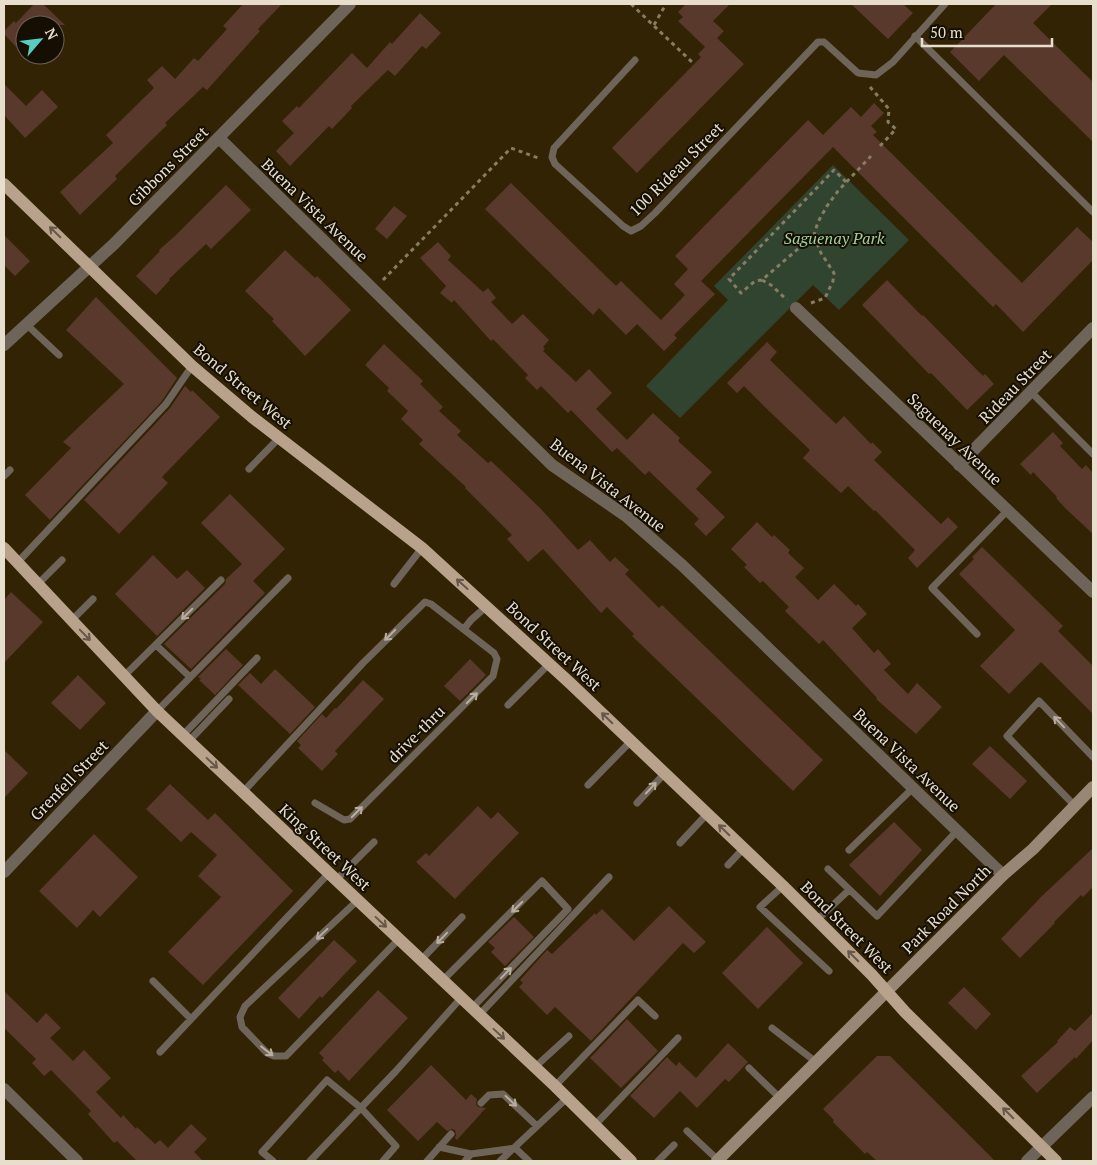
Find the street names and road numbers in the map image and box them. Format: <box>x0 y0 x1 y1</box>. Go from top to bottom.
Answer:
street label: 100 Rideau Street <box>624 117 728 221</box>
street label: Gibbons Street <box>123 121 213 211</box>
street label: Buena Vista Avenue <box>257 153 373 267</box>
street label: Bond Street West <box>189 338 297 434</box>
street label: Rideau Street <box>974 344 1056 428</box>
street label: Saguenay Avenue <box>903 388 1007 490</box>
street label: Buena Vista Avenue <box>546 433 670 537</box>
street label: Bond Street West <box>502 596 606 696</box>
street label: drive-thru <box>382 700 450 768</box>
street label: Buena Vista Avenue <box>849 703 965 817</box>
street label: Grenfell Street <box>25 735 113 825</box>
street label: King Street West <box>274 799 376 895</box>
street label: Park Road North <box>897 859 996 958</box>
street label: Bond Street West <box>796 876 898 978</box>

